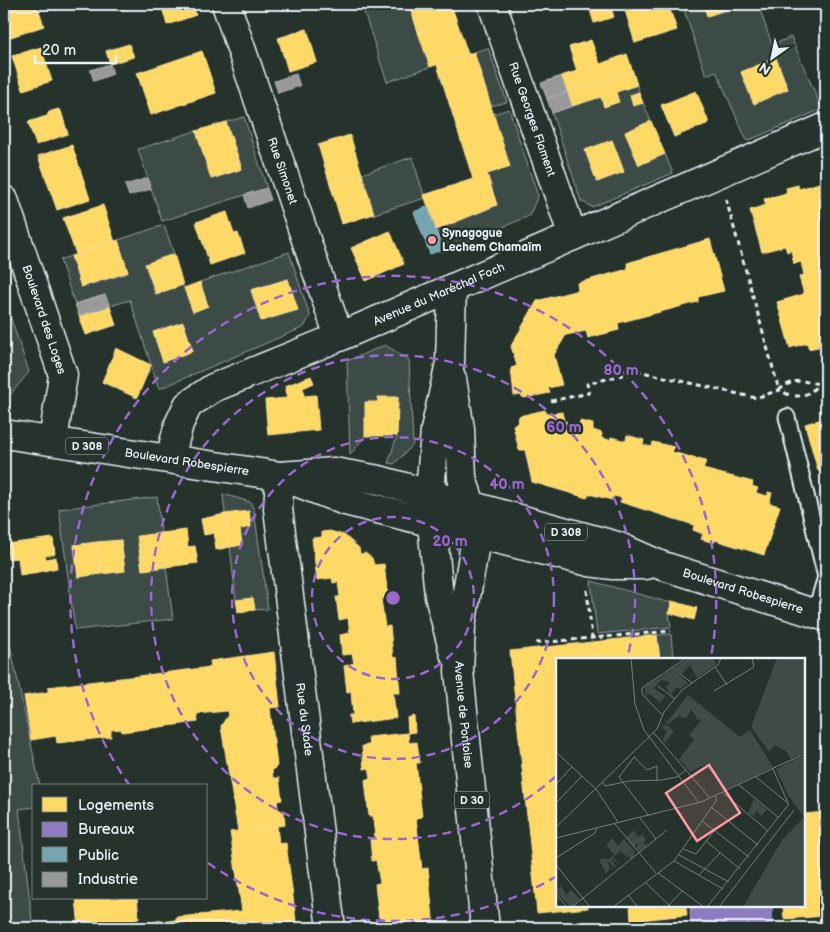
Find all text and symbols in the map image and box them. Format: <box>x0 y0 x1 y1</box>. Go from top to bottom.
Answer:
scale bar <box>35 32 116 64</box>
north arrow <box>748 32 798 82</box>
text: 20 m <box>42 41 76 60</box>
text: N <box>756 58 774 78</box>
street label: Rue Georges Flament <box>505 60 559 179</box>
street label: Rue Simonet <box>264 135 301 207</box>
place label: Synagogue Lechem Chamaïm <box>442 226 541 255</box>
marker: Synagogue Lechem Chamaïm <box>426 234 438 246</box>
street label: Avenue du Maréchal Foch <box>371 259 507 329</box>
street label: Boulevard des Loges <box>18 263 69 376</box>
text: 80 m <box>603 361 639 380</box>
text: 60 m <box>546 418 582 437</box>
road number: D 308 <box>66 438 108 454</box>
street label: Boulevard Robespierre <box>124 445 250 479</box>
text: 40 m <box>489 475 525 494</box>
road number: D 308 <box>545 524 587 540</box>
text: 20 m <box>433 532 468 551</box>
street label: Boulevard Robespierre <box>681 566 805 617</box>
centre of rings <box>384 589 402 607</box>
inset map <box>556 658 805 907</box>
street label: Avenue de Pontoise <box>451 661 476 769</box>
street label: Rue du Stade <box>292 682 316 757</box>
legend <box>32 784 208 900</box>
road number: D 30 <box>454 792 490 808</box>
text: Logements <box>78 796 154 815</box>
text: Bureaux <box>78 820 135 839</box>
text: Public <box>78 846 119 865</box>
text: Industrie <box>78 870 138 889</box>

